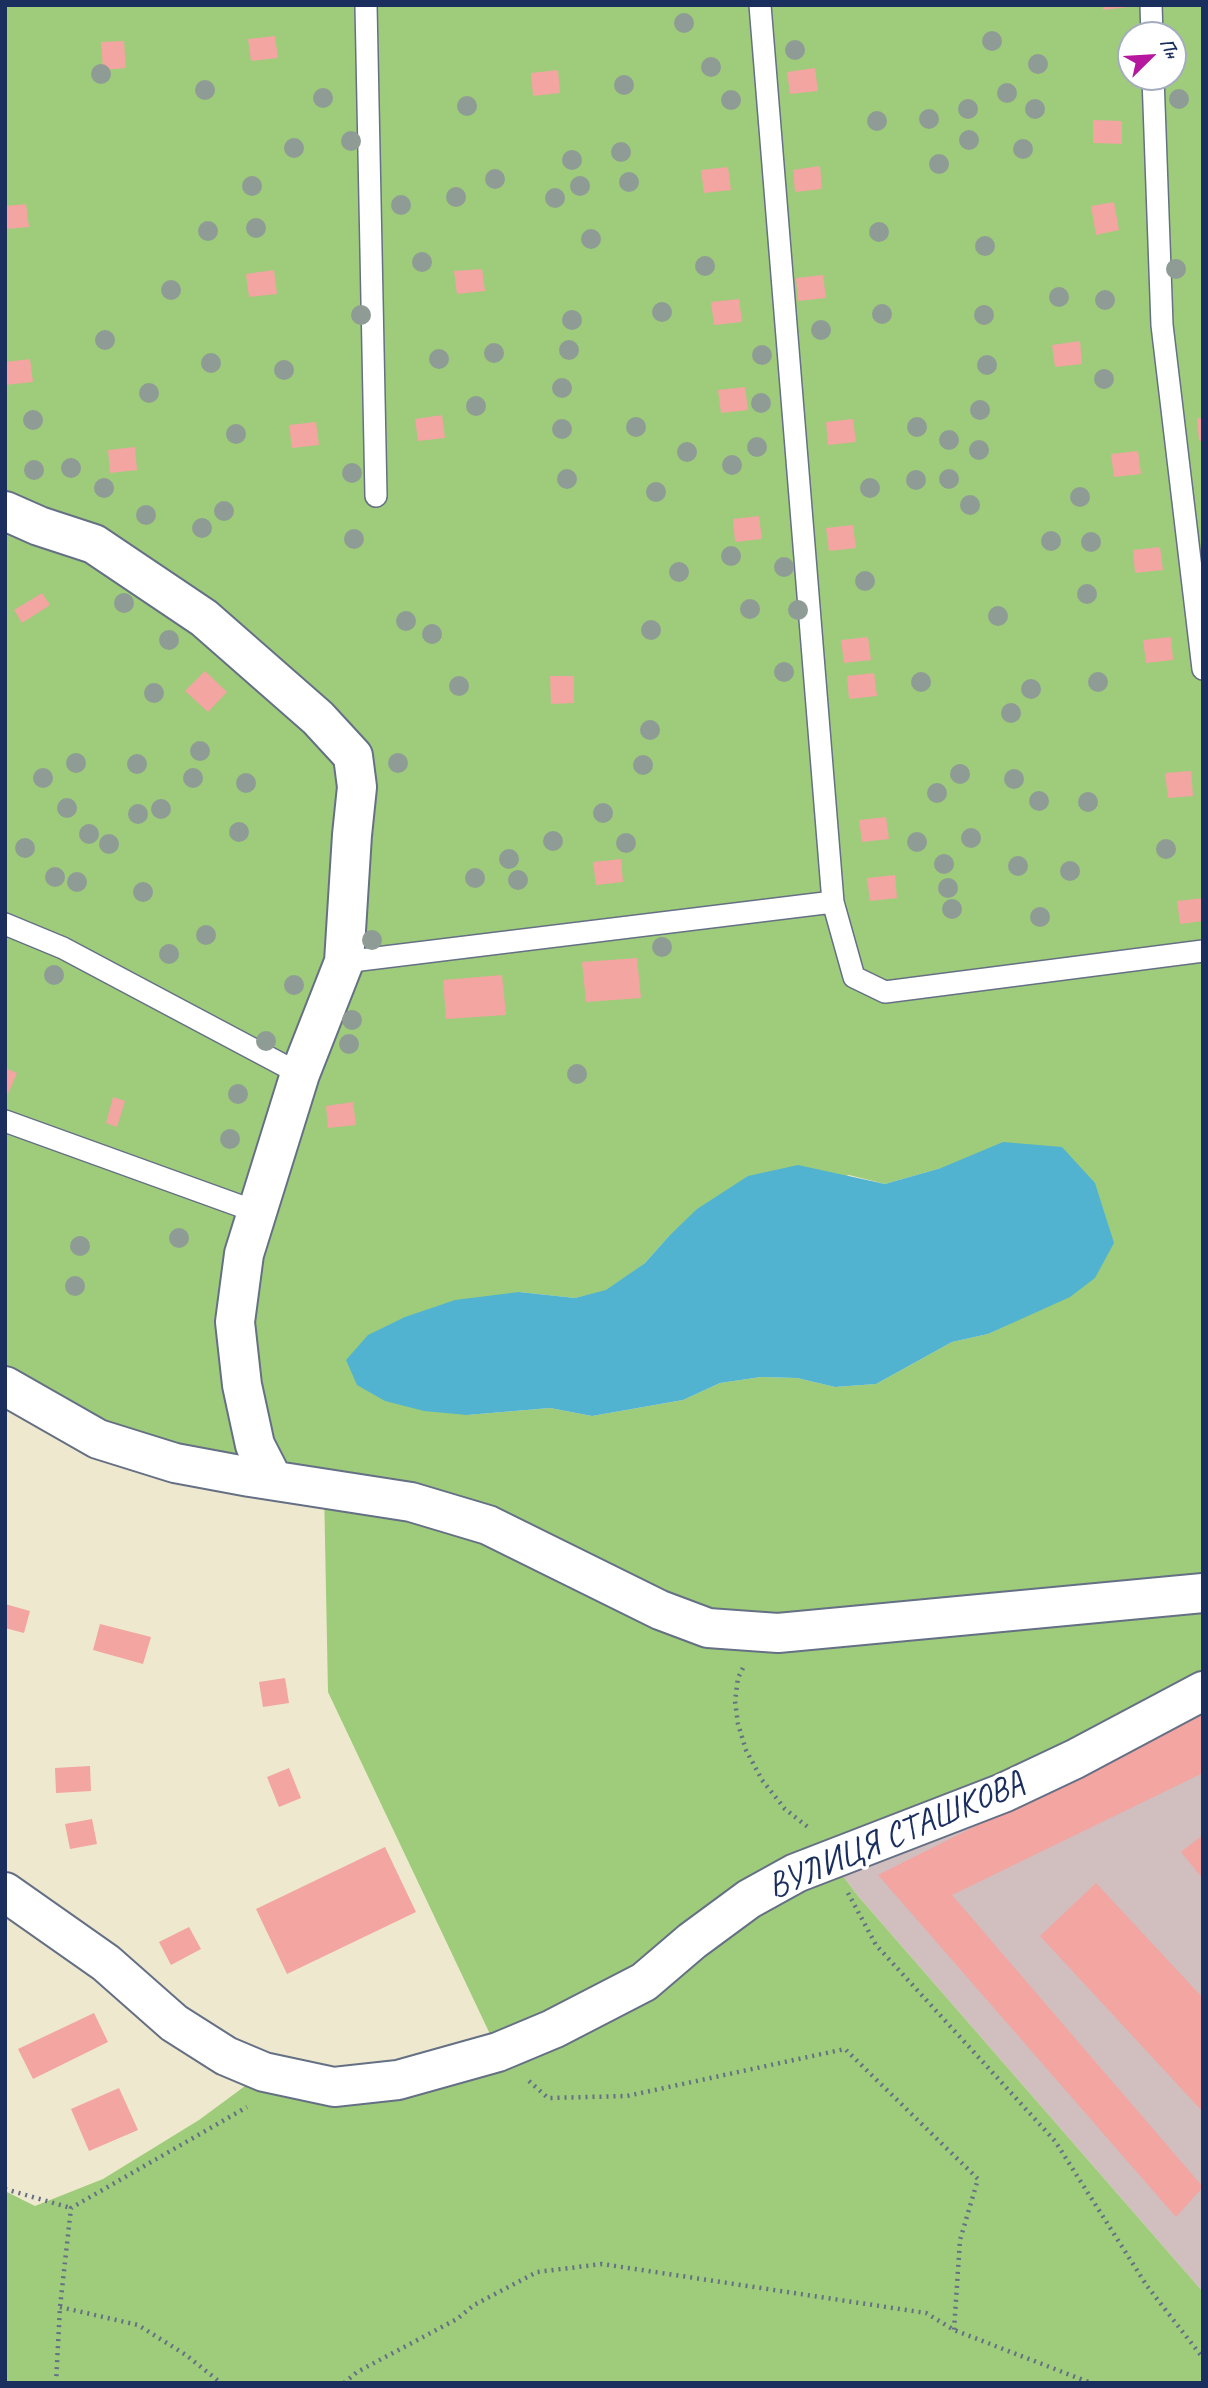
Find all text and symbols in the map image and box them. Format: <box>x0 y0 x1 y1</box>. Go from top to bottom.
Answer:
north arrow <box>1117 21 1187 91</box>
text: Пн <box>1154 34 1184 62</box>
street label: ВУЛИЦЯ СТАШКОВА <box>762 1763 1030 1909</box>

